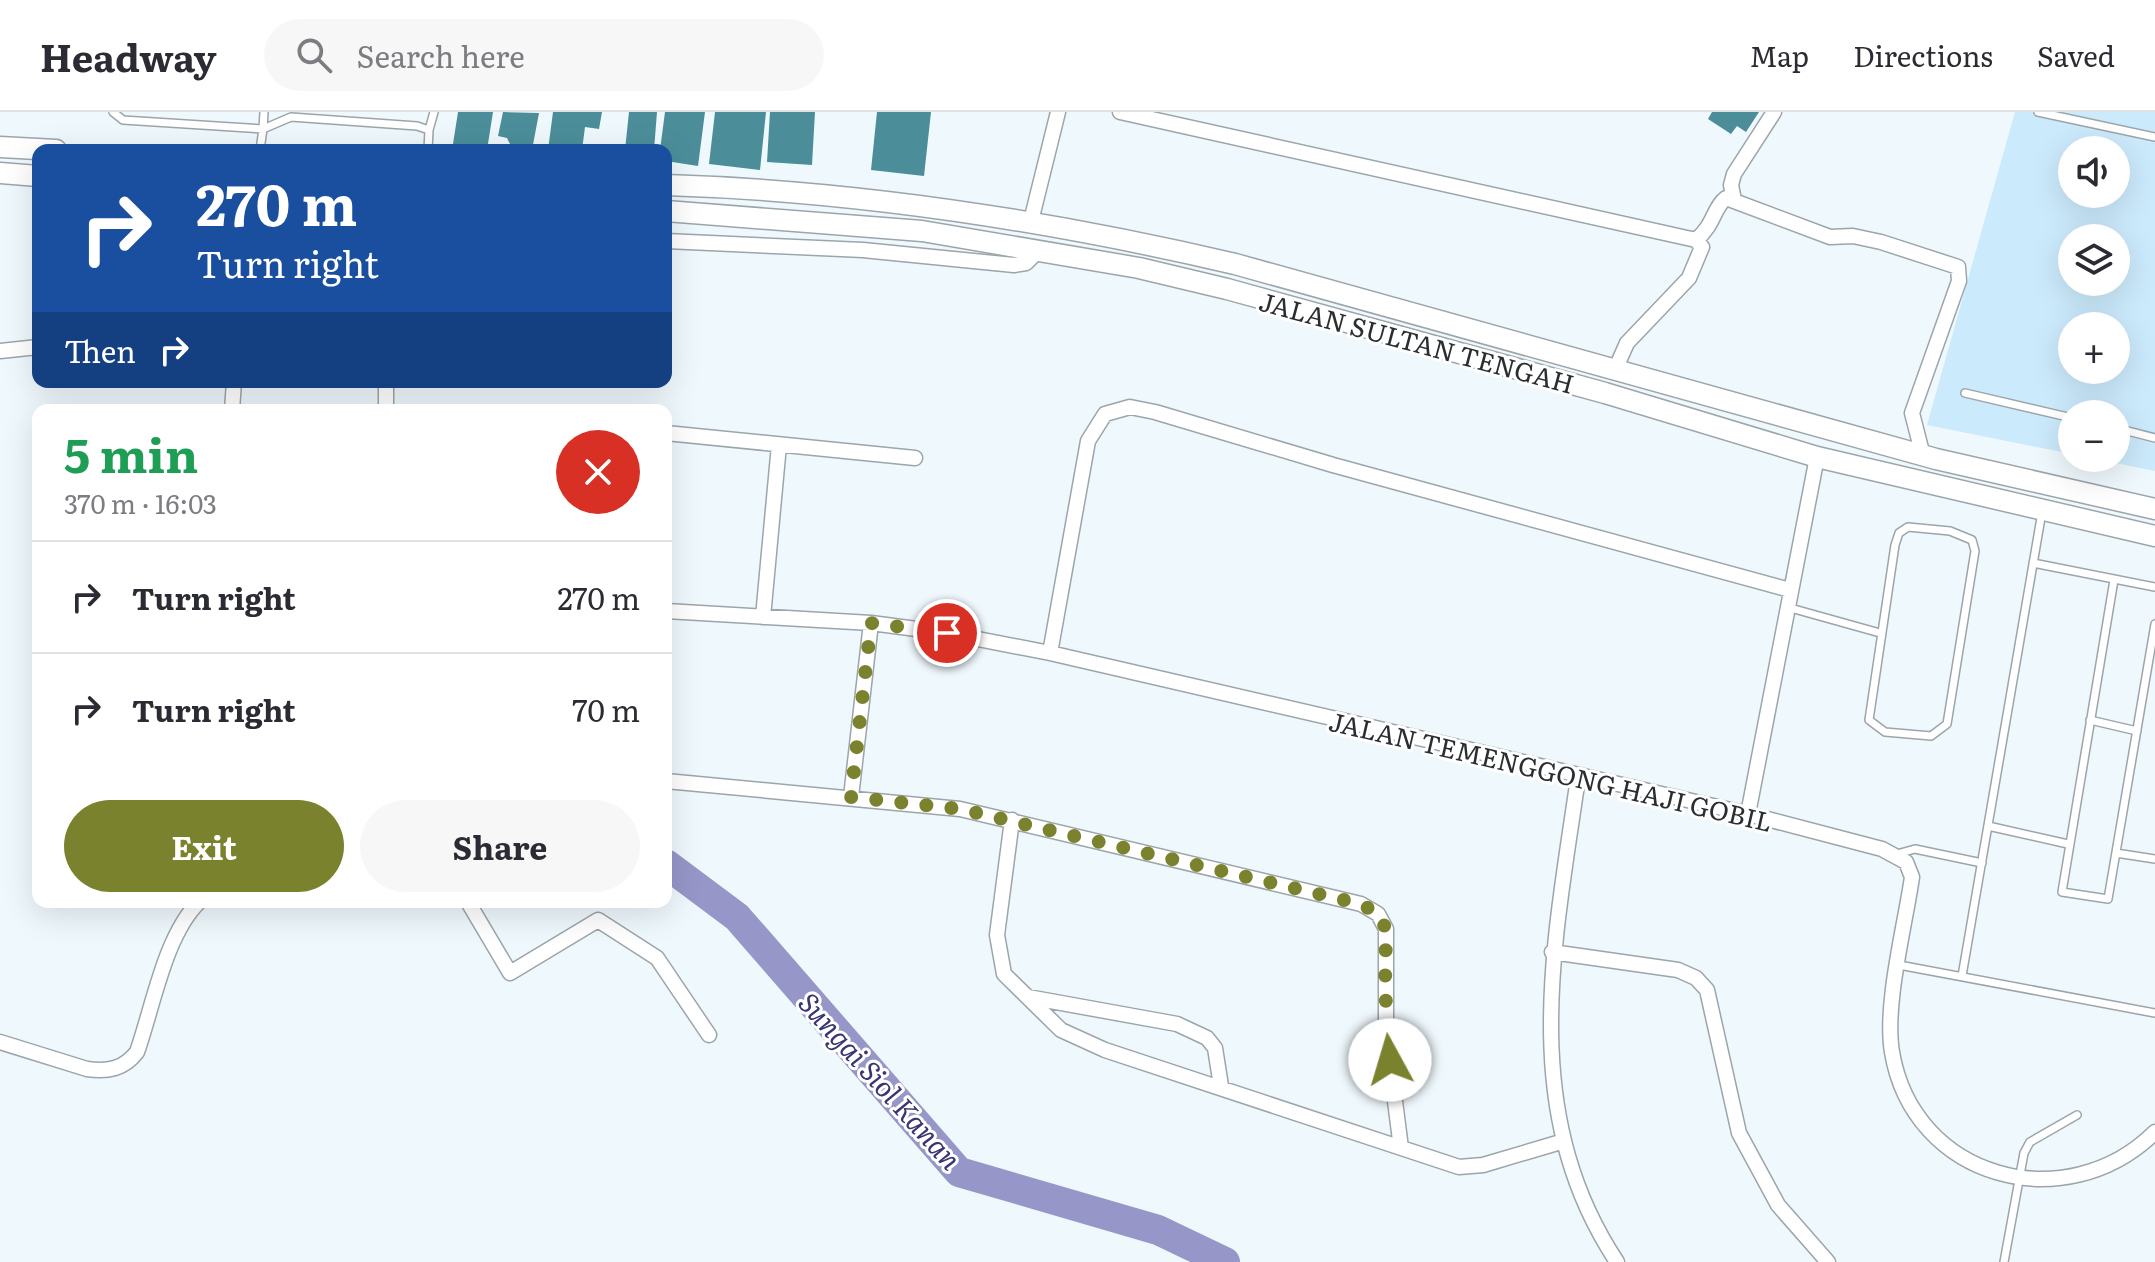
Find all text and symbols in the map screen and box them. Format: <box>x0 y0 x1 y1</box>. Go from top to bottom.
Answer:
search box <box>264 19 824 91</box>
text: Headway <box>40 27 216 84</box>
icon: search <box>292 33 336 77</box>
text: Search here <box>356 33 525 77</box>
text: Map <box>1750 34 1809 76</box>
text: Directions <box>1853 34 1993 76</box>
text: Saved <box>2037 34 2115 76</box>
map controls <box>2058 136 2130 472</box>
button: sound <box>2058 136 2130 208</box>
text: 270 m <box>196 160 357 243</box>
icon: right <box>64 176 168 280</box>
button: layers <box>2058 224 2130 296</box>
text: Turn right <box>196 236 379 289</box>
street label: JALAN SULTAN TENGAH <box>1255 280 1579 402</box>
button: + <box>2058 312 2130 384</box>
text: Then <box>64 328 136 372</box>
icon: right <box>152 328 196 372</box>
button: − <box>2058 400 2130 472</box>
text: 5 min <box>64 417 198 488</box>
button: close <box>556 430 640 514</box>
text: 370 m · 16:03 <box>64 483 217 522</box>
icon: right <box>64 575 108 619</box>
text: Turn right <box>132 575 296 619</box>
text: 270 m <box>557 575 640 619</box>
pin <box>913 599 981 667</box>
icon: arrive <box>925 611 969 655</box>
icon: right <box>64 687 108 731</box>
text: Turn right <box>132 687 296 731</box>
text: 70 m <box>572 687 640 731</box>
street label: JALAN TEMENGGONG HAJI GOBIL <box>1325 700 1777 840</box>
button: Exit <box>64 800 344 892</box>
button: Share <box>360 800 640 892</box>
water label: Sungai Siol Kanan <box>790 982 972 1178</box>
position arrow <box>1348 1018 1432 1102</box>

